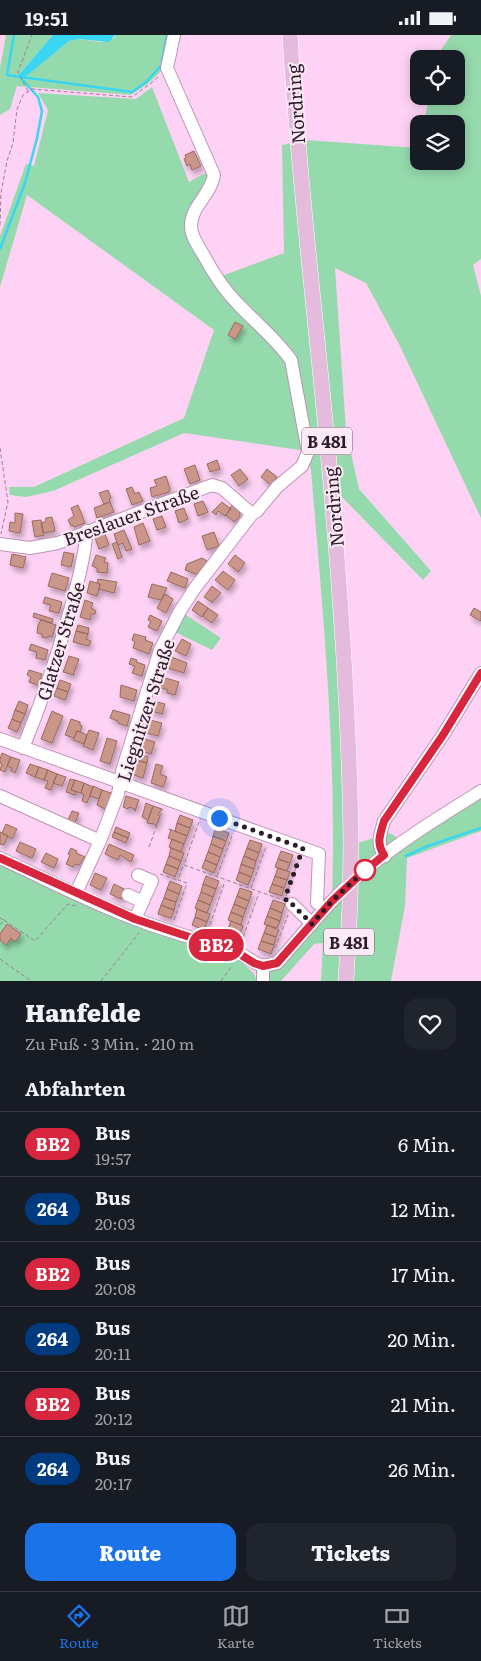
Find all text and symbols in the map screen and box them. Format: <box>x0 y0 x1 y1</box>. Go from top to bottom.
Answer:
text: 19:51 <box>25 4 68 32</box>
map controls <box>410 50 465 170</box>
button: locate <box>410 50 465 105</box>
street label: Nordring <box>279 62 311 145</box>
button: layers <box>410 115 465 170</box>
road number: B 481 <box>302 427 352 455</box>
street label: Nordring <box>316 465 350 548</box>
street label: Breslauer Straße <box>59 478 203 552</box>
street label: Glatzer Straße <box>29 578 91 704</box>
street label: Liegnitzer Straße <box>109 635 181 785</box>
your location <box>207 806 232 831</box>
unlabelled marker <box>354 859 376 881</box>
line badge: BB2 <box>187 929 245 961</box>
road number: B 481 <box>324 929 374 955</box>
text: BB2 <box>199 931 233 958</box>
text: Hanfelde <box>25 994 141 1029</box>
button: heart <box>404 998 456 1050</box>
text: Zu Fuß · 3 Min. · 210 m <box>25 1031 194 1055</box>
text: Abfahrten <box>25 1074 126 1102</box>
text: Bus <box>95 1118 130 1146</box>
text: BB2 <box>35 1130 70 1157</box>
text: 6 Min. <box>398 1130 456 1158</box>
text: 19:57 <box>95 1146 131 1170</box>
text: Bus <box>95 1183 130 1211</box>
text: 264 <box>37 1195 68 1222</box>
text: 12 Min. <box>391 1195 456 1223</box>
text: 20:03 <box>95 1211 135 1235</box>
text: Bus <box>95 1248 130 1276</box>
text: BB2 <box>35 1260 70 1287</box>
text: 17 Min. <box>391 1260 456 1288</box>
text: 20:08 <box>95 1276 136 1300</box>
text: Bus <box>95 1313 130 1341</box>
text: 264 <box>37 1325 68 1352</box>
text: 20 Min. <box>387 1325 456 1353</box>
text: 20:11 <box>95 1341 131 1365</box>
text: Bus <box>95 1378 130 1406</box>
text: BB2 <box>35 1390 70 1417</box>
text: 21 Min. <box>391 1390 456 1418</box>
text: 20:12 <box>95 1406 132 1430</box>
text: Bus <box>95 1443 130 1471</box>
text: 264 <box>37 1455 68 1482</box>
text: 26 Min. <box>388 1455 456 1483</box>
text: 20:17 <box>95 1471 132 1495</box>
button: Route <box>25 1523 236 1581</box>
button: Tickets <box>246 1523 456 1581</box>
tab: Route <box>59 1602 98 1652</box>
tab: Karte <box>217 1602 254 1652</box>
tab: Tickets <box>373 1602 422 1652</box>

